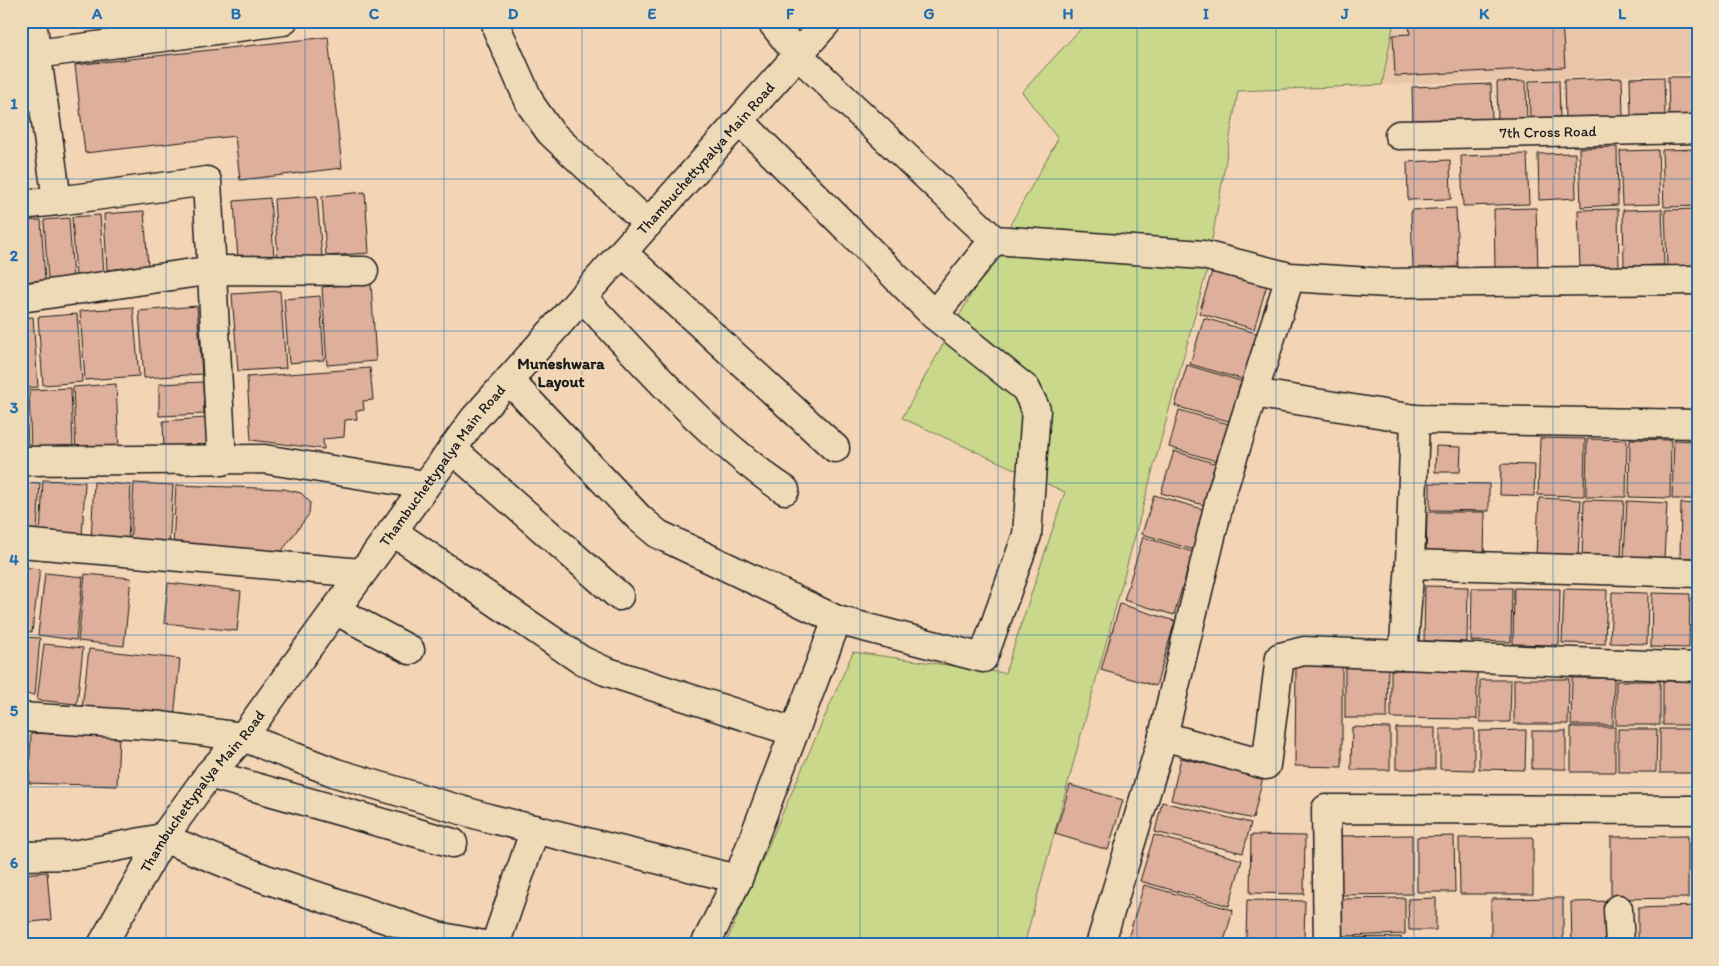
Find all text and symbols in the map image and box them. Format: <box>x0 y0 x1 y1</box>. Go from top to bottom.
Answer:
text: A <box>91 4 103 23</box>
text: B <box>231 4 242 23</box>
text: C <box>369 4 380 23</box>
text: D <box>508 4 519 23</box>
text: E <box>648 4 657 23</box>
text: F <box>786 4 795 23</box>
text: G <box>923 4 935 23</box>
text: H <box>1062 4 1074 23</box>
text: I <box>1203 4 1209 23</box>
text: J <box>1340 4 1349 23</box>
text: K <box>1479 4 1490 23</box>
text: L <box>1618 4 1627 23</box>
street label: Thambuchettypalya Main Road <box>633 78 778 238</box>
text: 1 <box>10 94 18 113</box>
street label: 7th Cross Road <box>1499 122 1597 142</box>
text: 2 <box>10 246 19 265</box>
district label: Muneshwara Layout <box>517 354 605 392</box>
street label: Thambuchettypalya Main Road <box>375 381 509 550</box>
text: 3 <box>10 398 19 417</box>
text: 4 <box>9 550 19 569</box>
text: 5 <box>10 701 19 720</box>
street label: Thambuchettypalya Main Road <box>136 707 268 876</box>
text: 6 <box>10 853 19 872</box>

